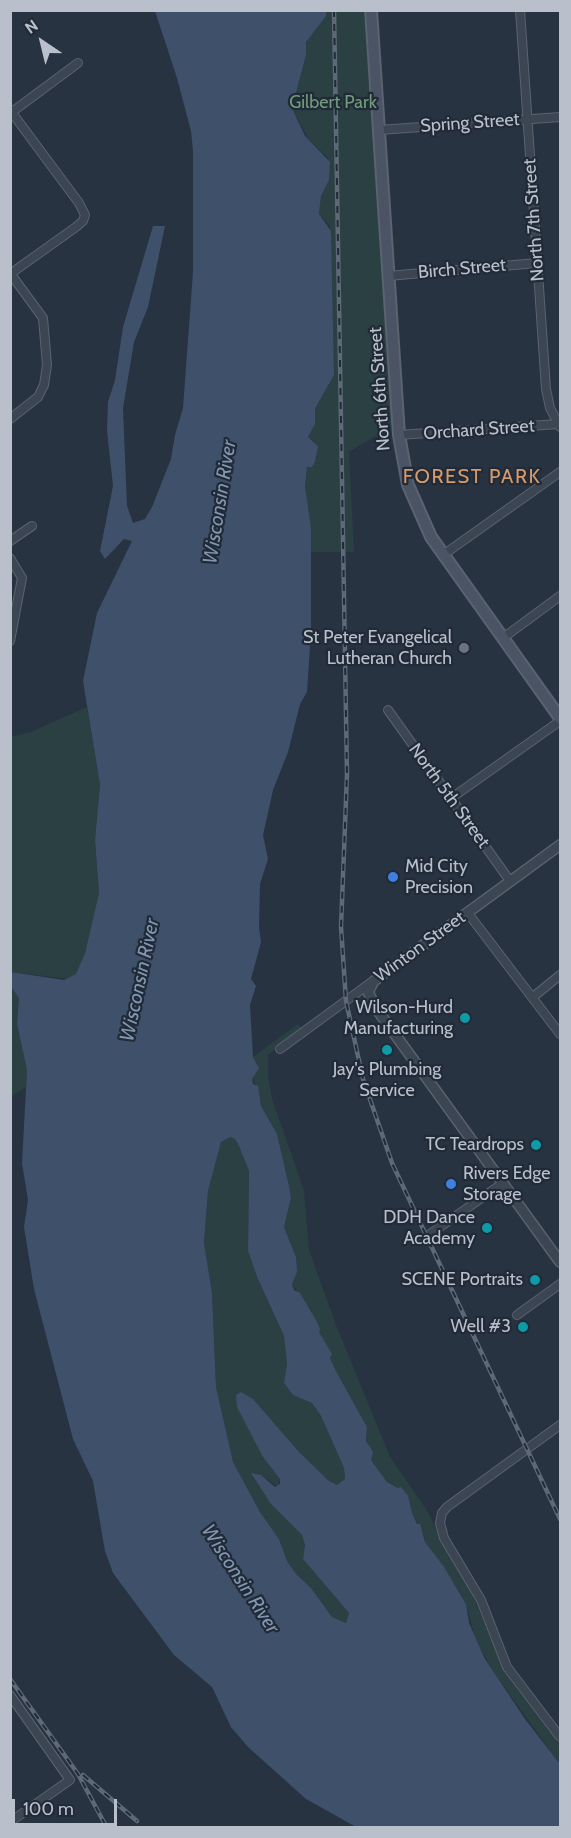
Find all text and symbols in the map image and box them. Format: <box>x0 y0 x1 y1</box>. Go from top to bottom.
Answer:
north arrow <box>12 12 72 72</box>
text: N <box>21 16 41 38</box>
park label: Gilbert Park <box>289 92 377 114</box>
street label: Spring Street <box>420 109 520 137</box>
street label: North 7th Street <box>519 158 549 282</box>
street label: Birch Street <box>417 254 507 284</box>
street label: North 6th Street <box>365 326 395 452</box>
street label: Orchard Street <box>423 415 535 445</box>
water label: Wisconsin River <box>198 438 242 566</box>
district label: FOREST PARK <box>403 465 541 489</box>
place label: St Peter Evangelical Lutheran Church <box>303 627 452 670</box>
marker: St Peter Evangelical Lutheran Church <box>457 641 471 655</box>
street label: North 5th Street <box>404 740 494 852</box>
place label: Mid City Precision <box>405 856 473 898</box>
marker: Mid City Precision <box>386 870 400 884</box>
street label: Winton Street <box>370 907 470 987</box>
water label: Wisconsin River <box>115 916 165 1044</box>
place label: Wilson-Hurd Manufacturing <box>344 997 453 1040</box>
marker: Wilson-Hurd Manufacturing <box>458 1011 472 1025</box>
marker: Jay's Plumbing Service <box>380 1043 394 1057</box>
place label: Jay's Plumbing Service <box>333 1059 441 1102</box>
place label: TC Teardrops <box>425 1134 524 1156</box>
marker: TC Teardrops <box>529 1138 543 1152</box>
place label: Rivers Edge Storage <box>463 1163 550 1206</box>
marker: Rivers Edge Storage <box>444 1177 458 1191</box>
place label: DDH Dance Academy <box>383 1207 475 1250</box>
marker: DDH Dance Academy <box>480 1221 494 1235</box>
place label: SCENE Portraits <box>401 1269 523 1291</box>
marker: SCENE Portraits <box>528 1273 542 1287</box>
place label: Well #3 <box>451 1316 511 1338</box>
marker: Well #3 <box>516 1320 530 1334</box>
water label: Wisconsin River <box>196 1520 284 1638</box>
scale bar <box>15 1787 120 1825</box>
text: 100 m <box>23 1798 74 1820</box>

